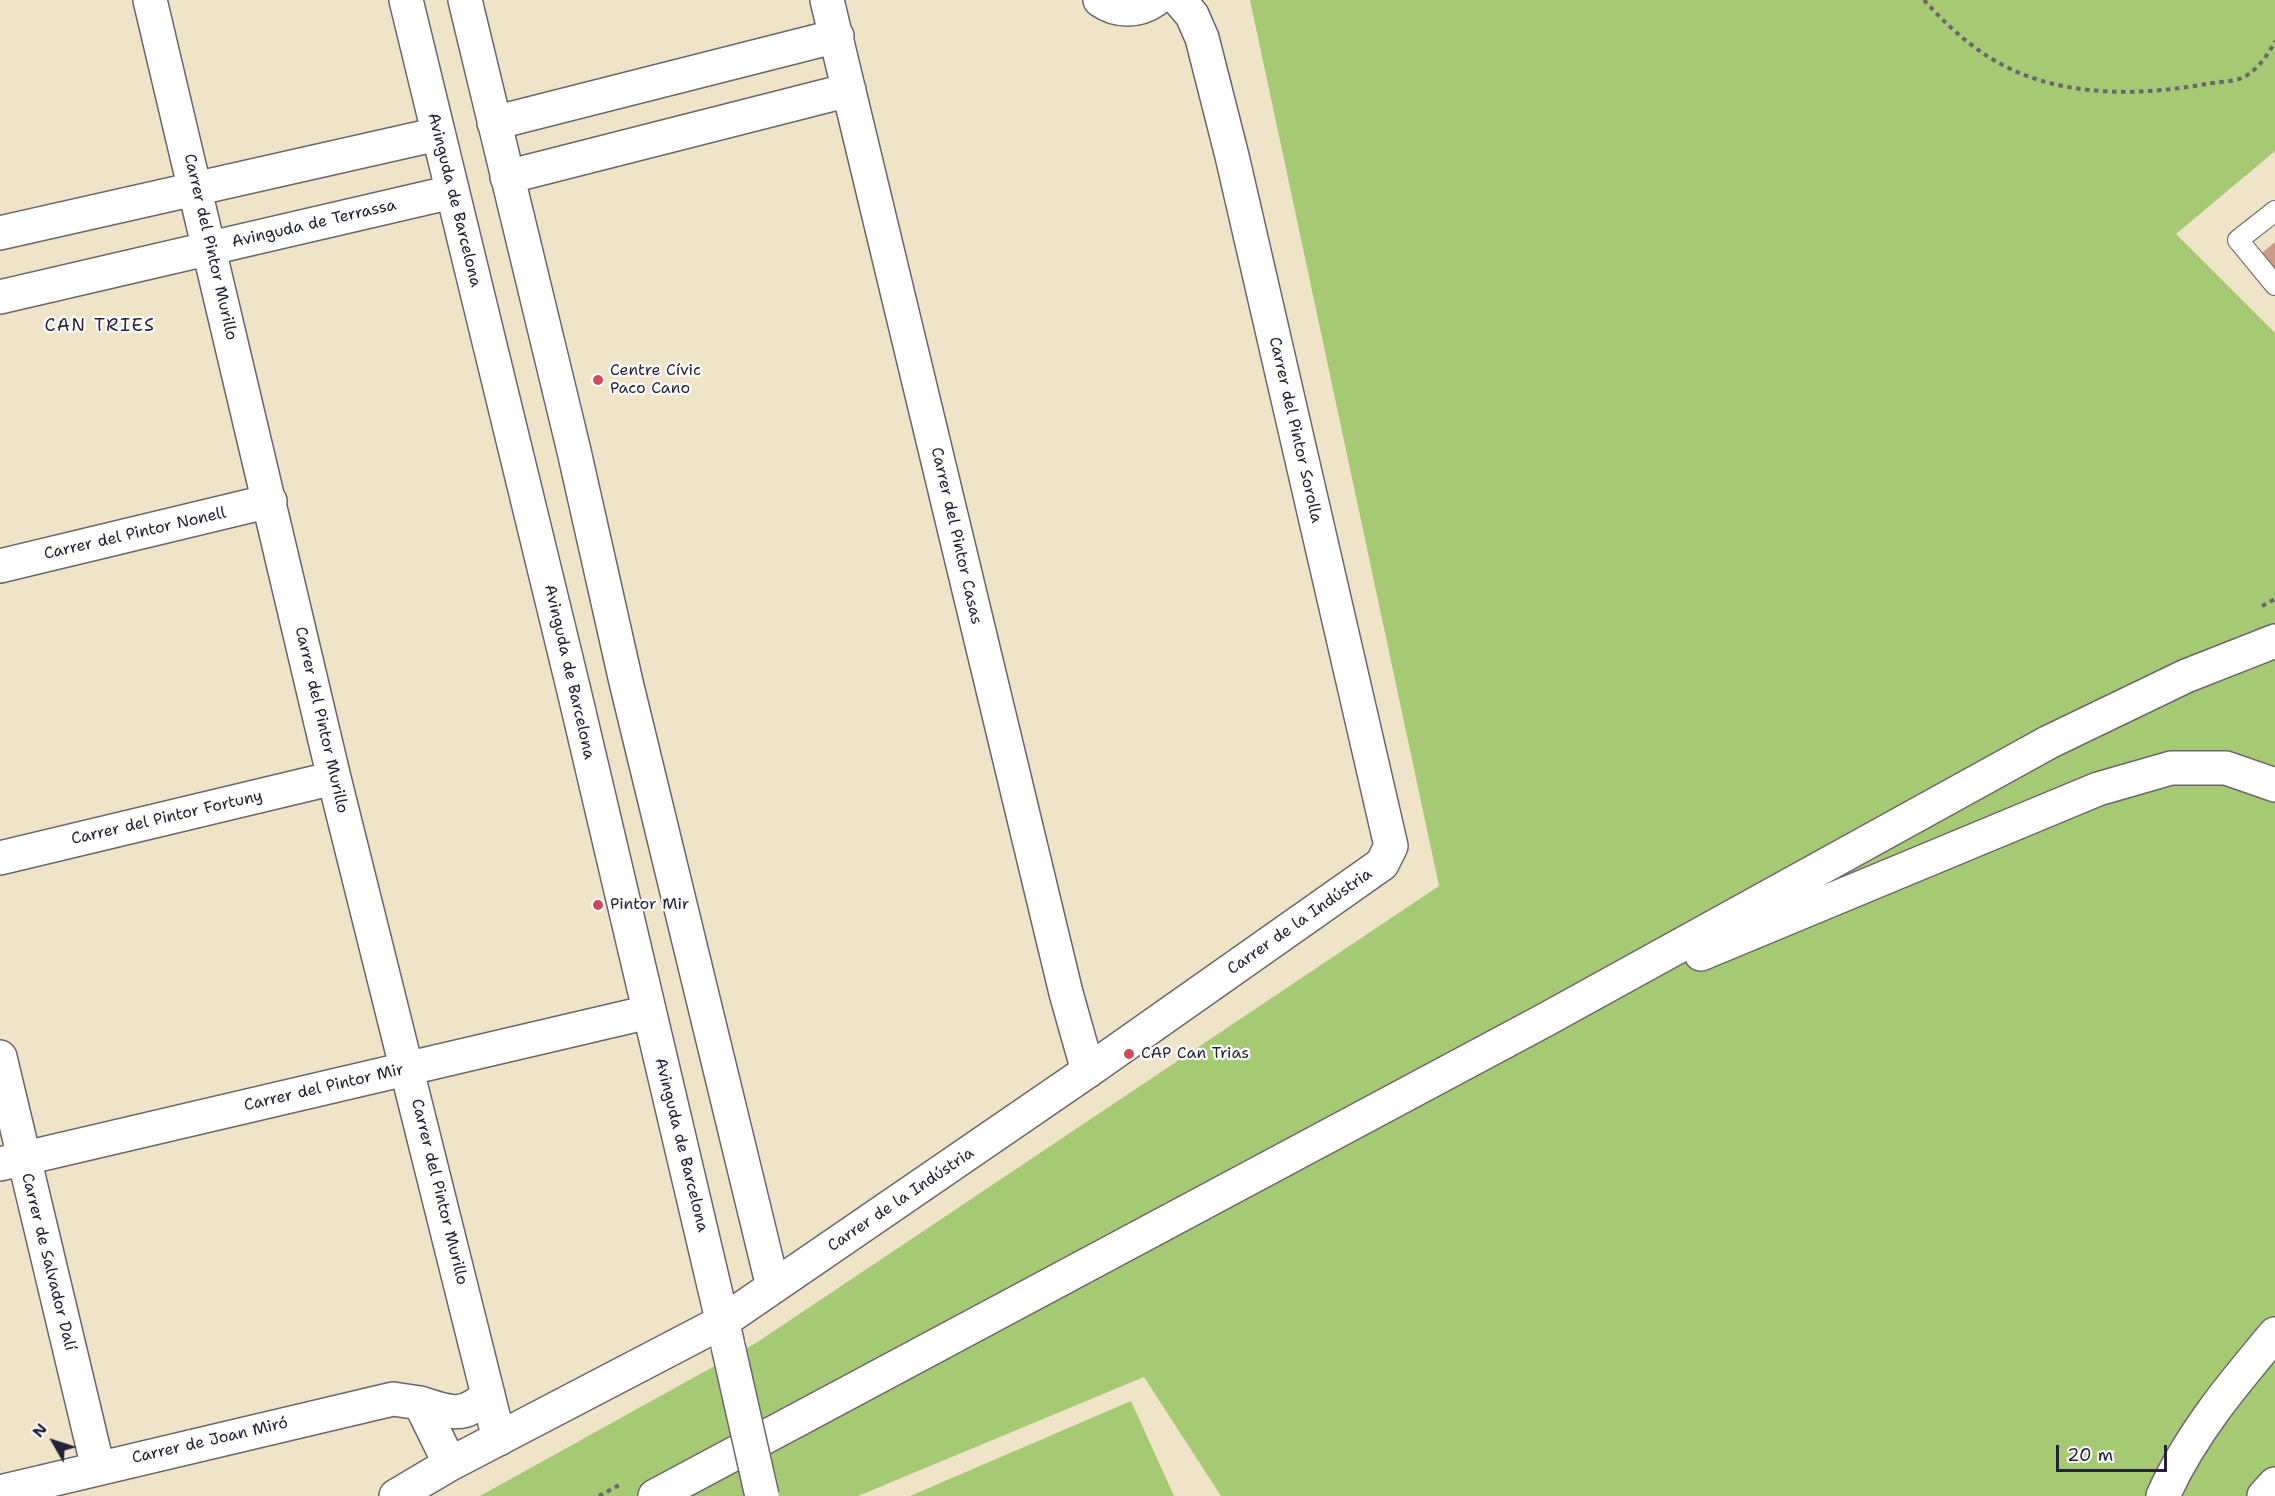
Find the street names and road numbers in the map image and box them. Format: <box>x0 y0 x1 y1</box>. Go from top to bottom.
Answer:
street label: Avinguda de Barcelona <box>423 111 485 289</box>
street label: Carrer del Pintor Murillo <box>179 152 241 342</box>
street label: Avinguda de Terrassa <box>230 196 398 252</box>
street label: Carrer del Pintor Sorolla <box>1264 335 1326 525</box>
street label: Carrer del Pintor Casas <box>926 446 986 626</box>
street label: Carrer del Pintor Nonell <box>42 504 228 564</box>
street label: Avinguda de Barcelona <box>540 583 598 761</box>
street label: Carrer del Pintor Murillo <box>290 625 352 815</box>
street label: Carrer del Pintor Fortuny <box>69 787 265 849</box>
street label: Carrer de la Indústria <box>1224 865 1376 979</box>
street label: Avinguda de Barcelona <box>650 1056 712 1234</box>
street label: Carrer del Pintor Mir <box>242 1060 406 1116</box>
street label: Carrer del Pintor Murillo <box>407 1097 471 1287</box>
street label: Carrer de la Indústria <box>824 1144 978 1256</box>
street label: Carrer de Salvador Dalí <box>17 1171 79 1353</box>
street label: Carrer de Joan Miró <box>130 1414 290 1468</box>

